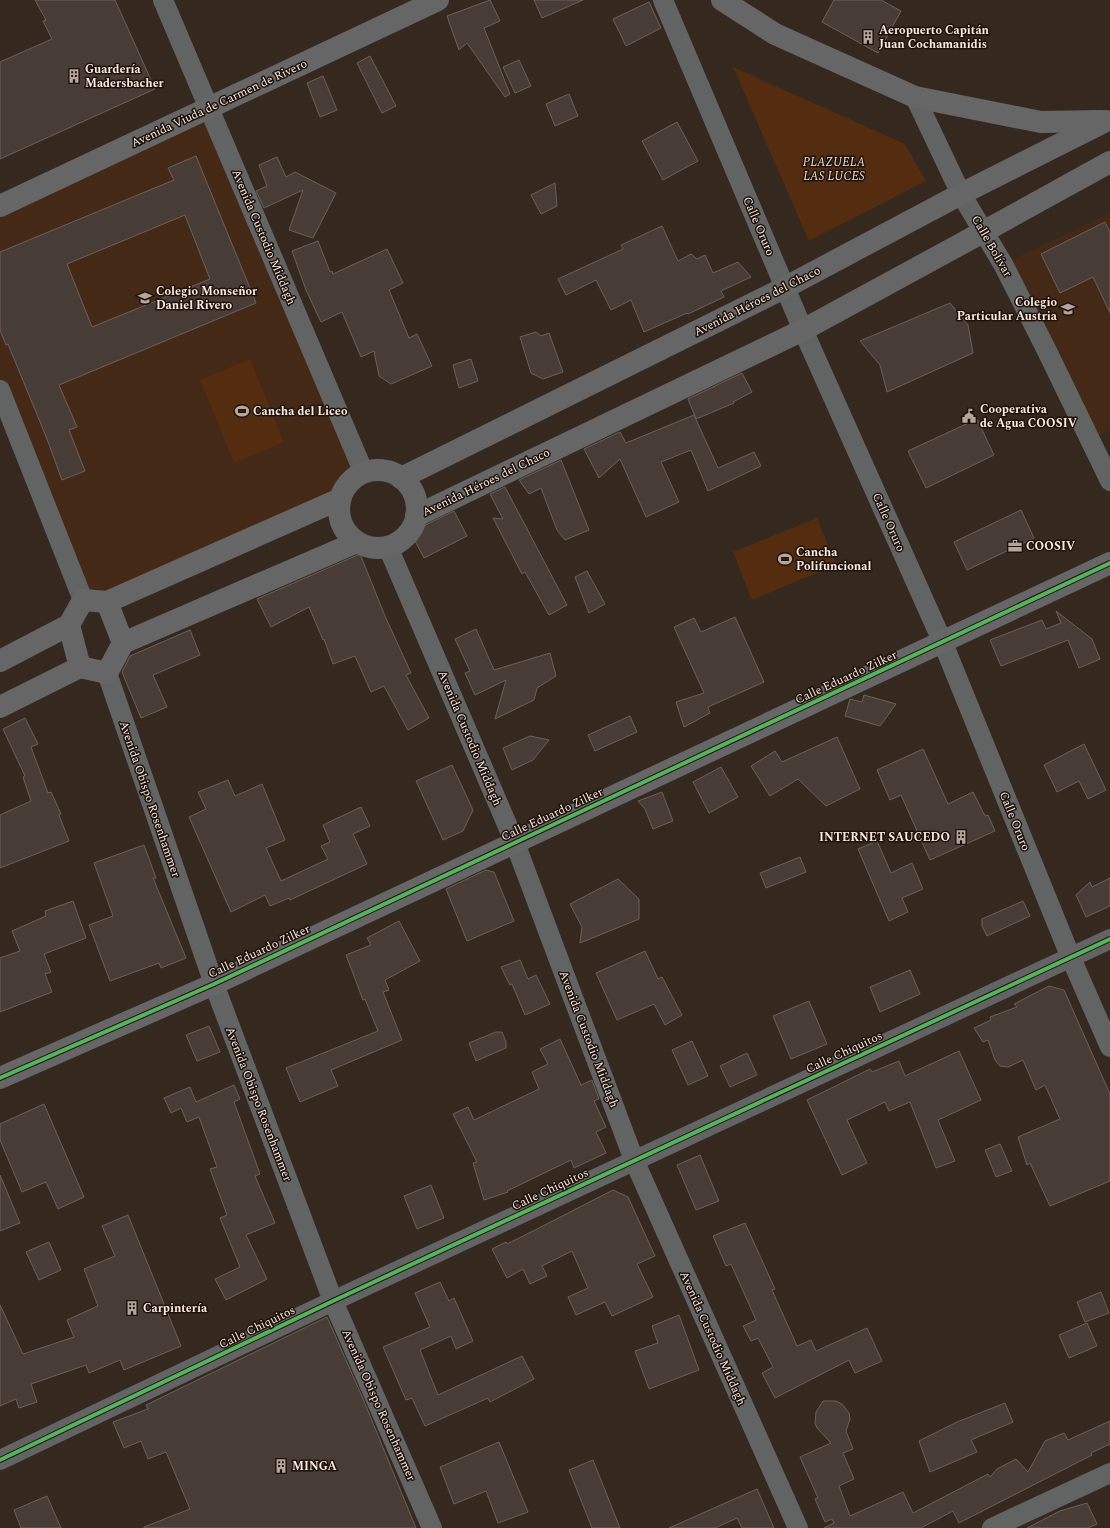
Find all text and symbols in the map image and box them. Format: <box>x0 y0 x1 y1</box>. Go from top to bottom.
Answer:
place label: Aeropuerto Capitán Juan Cochamanidis <box>879 21 990 54</box>
building icon: Aeropuerto Capitán Juan Cochamanidis <box>860 29 876 45</box>
street label: Avenida Viuda de Carmen de Rivero <box>128 54 310 153</box>
place label: Guardería Madersbacher <box>85 60 165 93</box>
building icon: Guardería Madersbacher <box>66 68 82 84</box>
park label: PLAZUELA LAS LUCES <box>803 153 865 186</box>
street label: Avenida Custodio Middagh <box>226 167 301 308</box>
street label: Calle Oruro <box>738 194 780 259</box>
street label: Calle Bolívar <box>966 212 1017 281</box>
street label: Avenida Héroes del Chaco <box>691 261 824 342</box>
place label: Colegio Monseñor Daniel Rivero <box>156 282 258 315</box>
school or university icon: Colegio Monseñor Daniel Rivero <box>137 290 153 306</box>
place label: Colegio Particular Austria <box>957 293 1058 326</box>
school or university icon: Colegio Particular Austria <box>1060 301 1076 317</box>
place label: Cooperativa de Agua COOSIV <box>980 400 1077 433</box>
place label: Cancha del Liceo <box>253 402 348 421</box>
sports icon: Cancha del Liceo <box>234 403 250 419</box>
public building icon: Cooperativa de Agua COOSIV <box>961 408 977 424</box>
street label: Avenida Héroes del Chaco <box>419 443 553 522</box>
street label: Calle Oruro <box>867 490 910 555</box>
place label: COOSIV <box>1026 537 1075 556</box>
office icon: COOSIV <box>1007 538 1023 554</box>
place label: Cancha Polifuncional <box>796 543 871 576</box>
sports icon: Cancha Polifuncional <box>777 551 793 567</box>
street label: Calle Eduardo Zilker <box>792 645 901 709</box>
street label: Avenida Custodio Middagh <box>432 668 507 809</box>
street label: Avenida Obispo Rosenhammer <box>114 718 185 880</box>
street label: Calle Eduardo Zilker <box>498 782 607 846</box>
street label: Calle Oruro <box>994 789 1035 854</box>
place label: INTERNET SAUCEDO <box>819 828 950 847</box>
building icon: INTERNET SAUCEDO <box>953 829 969 845</box>
street label: Calle Eduardo Zilker <box>205 919 314 983</box>
street label: Avenida Custodio Middagh <box>554 968 623 1111</box>
street label: Avenida Obispo Rosenhammer <box>220 1024 297 1185</box>
street label: Calle Chiquitos <box>803 1026 886 1079</box>
street label: Calle Chiquitos <box>509 1163 592 1216</box>
street label: Avenida Custodio Middagh <box>674 1268 751 1409</box>
place label: Carpintería <box>143 1299 208 1318</box>
building icon: Carpintería <box>124 1300 140 1316</box>
street label: Calle Chiquitos <box>216 1301 299 1354</box>
street label: Avenida Obispo Rosenhammer <box>336 1326 421 1484</box>
place label: MINGA <box>292 1457 338 1476</box>
building icon: MINGA <box>273 1458 289 1474</box>

